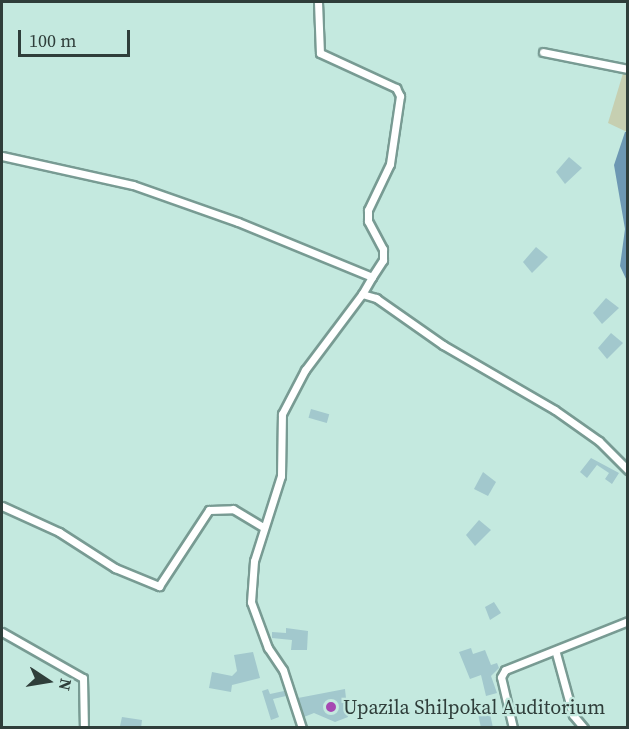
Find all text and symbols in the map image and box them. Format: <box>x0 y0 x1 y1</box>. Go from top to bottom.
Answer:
scale bar <box>21 18 134 56</box>
text: 100 m <box>29 28 76 53</box>
north arrow <box>18 651 78 711</box>
text: N <box>54 677 78 693</box>
place label: Upazila Shilpokal Auditorium <box>343 695 605 719</box>
marker: Upazila Shilpokal Auditorium <box>324 700 338 714</box>

